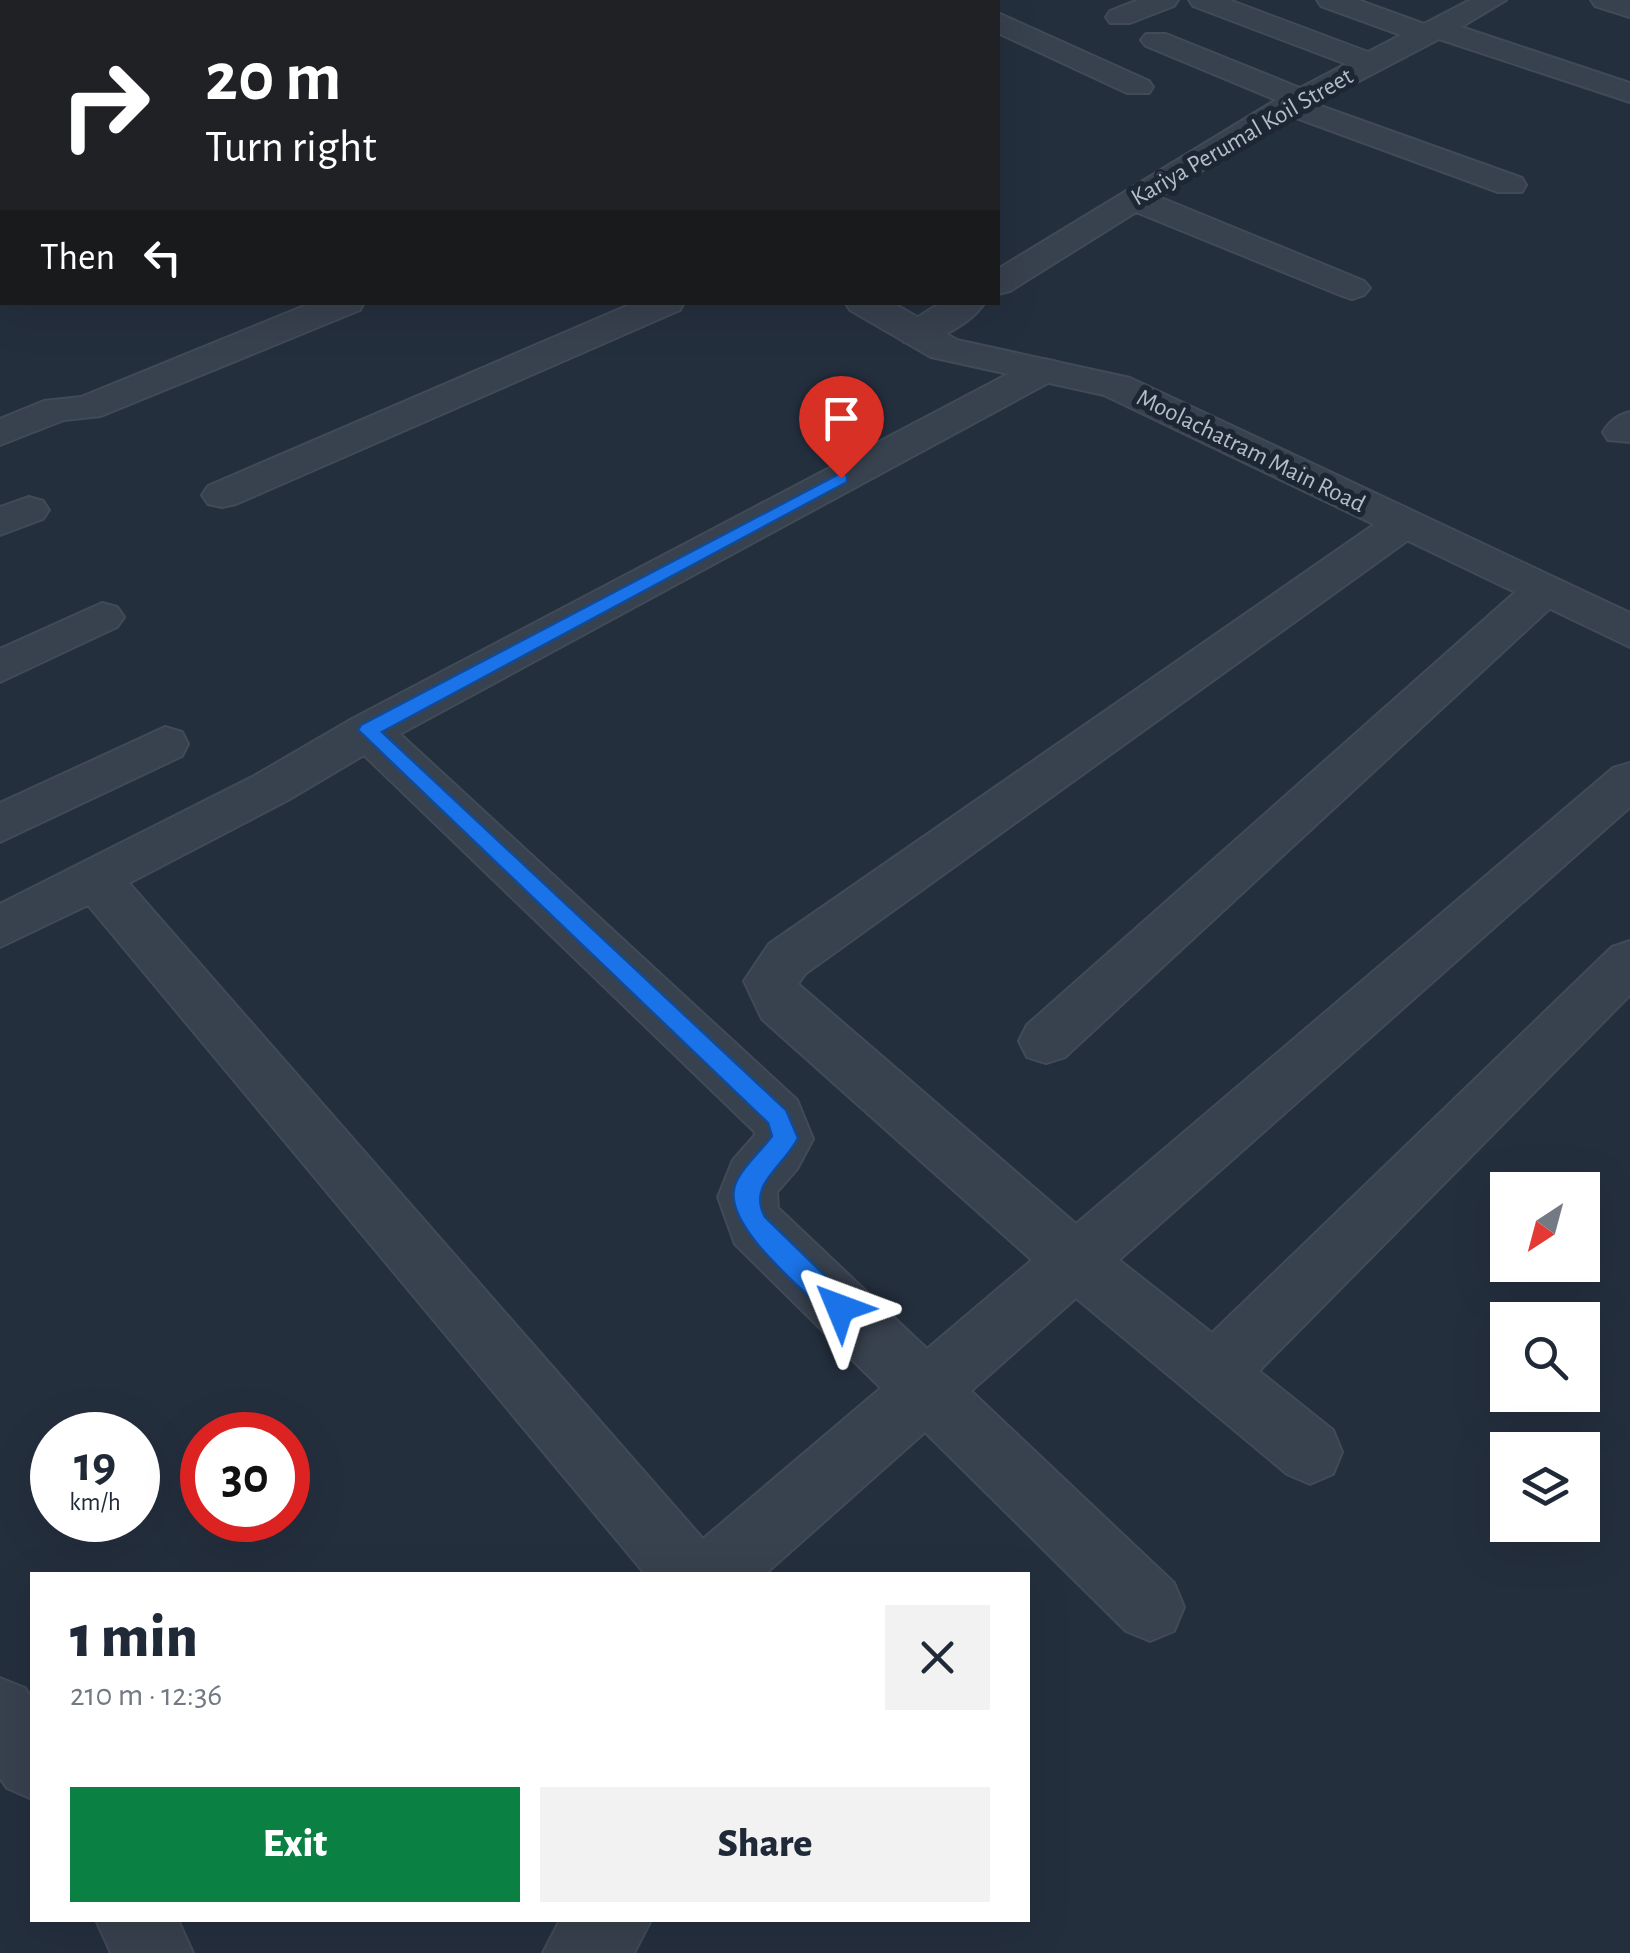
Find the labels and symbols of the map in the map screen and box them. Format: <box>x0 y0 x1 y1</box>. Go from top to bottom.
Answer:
street label: Kariya Perumal Koil Street <box>1127 63 1357 211</box>
pin <box>799 376 884 479</box>
street label: Moolachatram Main Road <box>1133 385 1369 517</box>
north arrow <box>1490 1172 1600 1282</box>
position arrow <box>788 1256 892 1360</box>
speed limit sign: 30 <box>180 1412 310 1542</box>

